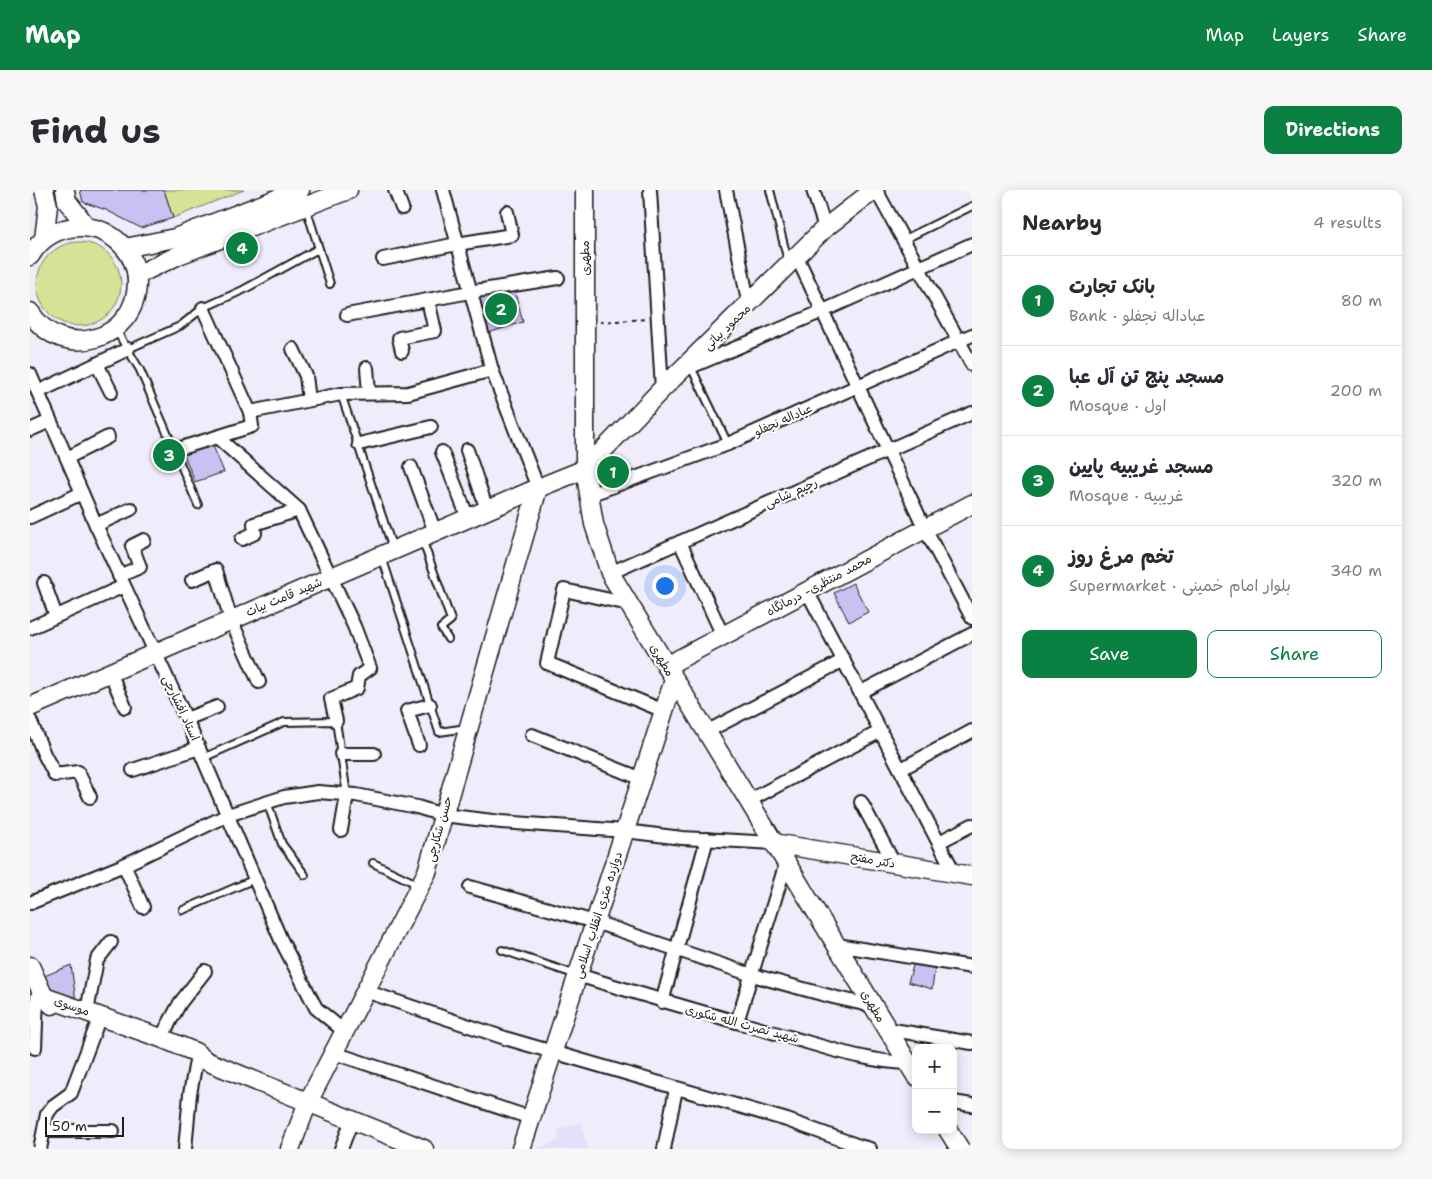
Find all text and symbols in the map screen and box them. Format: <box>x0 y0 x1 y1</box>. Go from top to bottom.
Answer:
text: Map <box>25 19 81 51</box>
text: Map <box>1206 23 1244 47</box>
text: Layers <box>1272 23 1329 47</box>
text: Share <box>1357 23 1407 47</box>
button: Directions <box>1264 106 1402 154</box>
text: Find us <box>30 107 161 154</box>
text: Nearby <box>1022 209 1102 237</box>
text: 4 results <box>1313 212 1382 233</box>
pin: 4 <box>226 229 258 267</box>
street label: مطهری <box>577 240 593 276</box>
text: بانک تجارت <box>1069 274 1155 299</box>
pin: 2 <box>485 290 517 328</box>
text: 1 <box>1034 290 1042 311</box>
text: 80 m <box>1341 290 1382 311</box>
street label: محمود بیاتی <box>700 300 754 354</box>
text: Bank · عباداله نجفلو <box>1069 305 1205 326</box>
text: مسجد پنج تن آل عبا <box>1069 364 1224 389</box>
text: 2 <box>1032 380 1044 401</box>
text: 200 m <box>1330 380 1382 401</box>
text: Mosque · اول <box>1069 395 1166 416</box>
street label: عباداله نجفلو <box>750 400 815 440</box>
pin: 3 <box>153 436 185 474</box>
pin: 1 <box>597 453 629 491</box>
text: مسجد غریبیه پایین <box>1069 454 1214 479</box>
text: 3 <box>1032 470 1044 491</box>
text: 320 m <box>1331 470 1382 491</box>
street label: رحیم شامی <box>762 474 820 513</box>
text: Mosque · غریبیه <box>1069 485 1183 506</box>
text: تخم مرغ روز <box>1069 544 1174 569</box>
street label: محمد منتظری- درمانگاه <box>764 551 874 619</box>
text: 4 <box>1032 560 1044 581</box>
text: 340 m <box>1330 560 1382 581</box>
your location <box>652 573 678 599</box>
street label: شهید قامت بیات <box>243 574 325 620</box>
text: Supermarket · بلوار امام خمینی <box>1069 575 1291 596</box>
button: Save <box>1022 630 1197 678</box>
button: Share <box>1207 630 1382 678</box>
street label: مطهری <box>646 641 678 679</box>
street label: استاد افشارچی <box>159 673 203 743</box>
street label: حسن شکارچی <box>422 794 456 864</box>
street label: دکتر مفتح <box>849 848 897 873</box>
street label: دوازده متری انقلاب اسلامی <box>570 850 626 980</box>
street label: مطهری <box>857 987 889 1025</box>
street label: موسوی <box>52 992 92 1020</box>
street label: شهید نصرت الله شکوری <box>683 1001 801 1047</box>
map controls <box>912 1044 957 1134</box>
button: + <box>912 1044 957 1089</box>
button: − <box>912 1089 957 1134</box>
scale bar <box>45 1114 124 1137</box>
text: 50 m <box>52 1117 87 1135</box>

